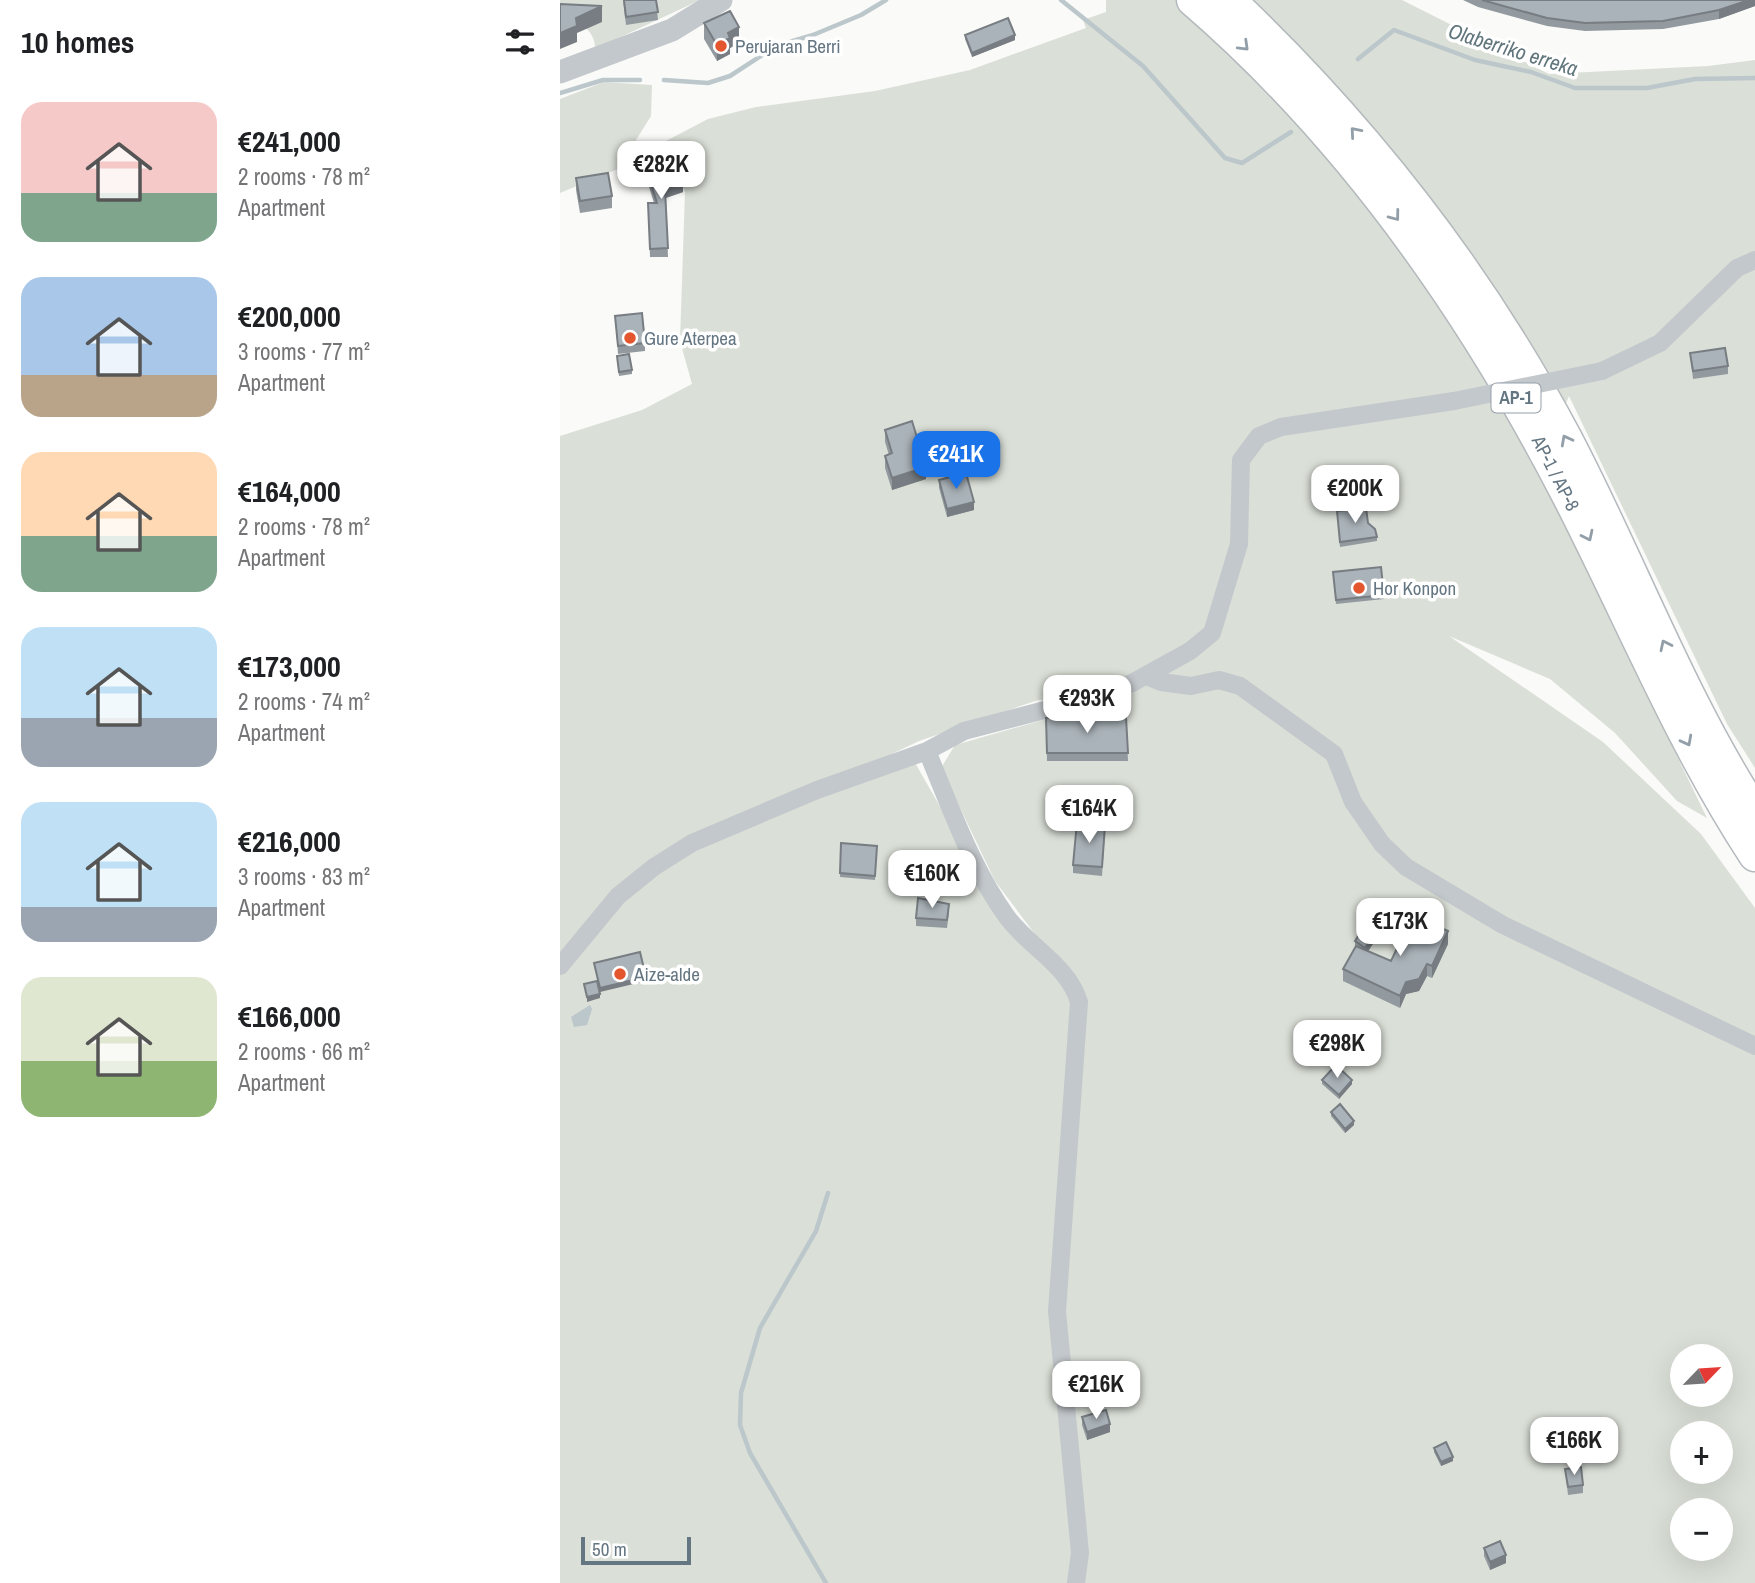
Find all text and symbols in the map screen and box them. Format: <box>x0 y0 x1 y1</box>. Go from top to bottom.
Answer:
water label: Olaberriko erreka <box>1445 16 1581 83</box>
text: 10 homes <box>21 22 135 62</box>
icon: filters <box>501 23 539 61</box>
place label: Perujaran Berri <box>735 33 841 59</box>
marker: Perujaran Berri <box>713 38 729 54</box>
one-way arrow <box>1235 38 1248 51</box>
text: €241,000 <box>238 121 341 161</box>
one-way arrow <box>1351 127 1363 140</box>
icon: home <box>77 130 161 214</box>
pin: €282K <box>612 142 710 201</box>
text: €282K <box>633 148 689 179</box>
text: 2 rooms · 78 m² <box>238 161 370 192</box>
text: Apartment <box>238 192 325 223</box>
one-way arrow <box>1387 208 1400 220</box>
text: €200,000 <box>238 296 341 336</box>
icon: home <box>77 305 161 389</box>
place label: Gure Aterpea <box>644 325 737 351</box>
marker: Gure Aterpea <box>622 330 638 346</box>
text: 3 rooms · 77 m² <box>238 336 370 367</box>
text: Apartment <box>238 367 325 398</box>
road number: AP-1 <box>1492 384 1541 412</box>
street label: AP-1 / AP-8 <box>1525 430 1586 515</box>
pin: €241K <box>907 432 1005 491</box>
one-way arrow <box>1561 435 1574 447</box>
text: €241K <box>928 438 984 469</box>
pin: €200K <box>1306 466 1404 525</box>
text: €164,000 <box>238 471 341 511</box>
text: €200K <box>1327 472 1383 503</box>
icon: home <box>77 480 161 564</box>
text: 2 rooms · 78 m² <box>238 511 370 542</box>
one-way arrow <box>1579 529 1593 541</box>
text: Apartment <box>238 542 325 573</box>
place label: Hor Konpon <box>1373 575 1456 601</box>
marker: Hor Konpon <box>1351 580 1367 596</box>
one-way arrow <box>1660 640 1674 652</box>
text: €173,000 <box>238 646 341 686</box>
icon: home <box>77 655 161 739</box>
pin: €293K <box>1038 676 1136 735</box>
text: €293K <box>1059 682 1115 713</box>
text: 2 rooms · 74 m² <box>238 686 370 717</box>
text: Apartment <box>238 717 325 748</box>
one-way arrow <box>1679 733 1693 746</box>
pin: €164K <box>1040 786 1138 845</box>
text: €164K <box>1061 792 1117 823</box>
text: €216,000 <box>238 821 341 861</box>
icon: home <box>77 830 161 914</box>
pin: €160K <box>883 850 981 910</box>
text: €160K <box>904 857 960 888</box>
text: 3 rooms · 83 m² <box>238 861 370 892</box>
text: Apartment <box>238 892 325 923</box>
pin: €173K <box>1351 898 1449 958</box>
text: €173K <box>1372 905 1428 936</box>
place label: Aize-alde <box>633 961 700 987</box>
marker: Aize-alde <box>612 966 628 982</box>
text: €166,000 <box>238 996 341 1036</box>
icon: home <box>77 1005 161 1089</box>
pin: €298K <box>1288 1020 1386 1080</box>
text: €298K <box>1309 1027 1365 1058</box>
text: 2 rooms · 66 m² <box>238 1036 370 1067</box>
text: Apartment <box>238 1067 325 1098</box>
north arrow <box>1670 1344 1732 1407</box>
map controls <box>1670 1344 1733 1561</box>
pin: €216K <box>1047 1362 1145 1421</box>
text: €216K <box>1068 1368 1124 1399</box>
pin: €166K <box>1525 1418 1623 1477</box>
button: + <box>1670 1421 1733 1484</box>
text: €166K <box>1546 1424 1602 1455</box>
button: − <box>1670 1498 1733 1561</box>
scale bar <box>581 1534 691 1566</box>
text: 50 m <box>592 1536 627 1562</box>

